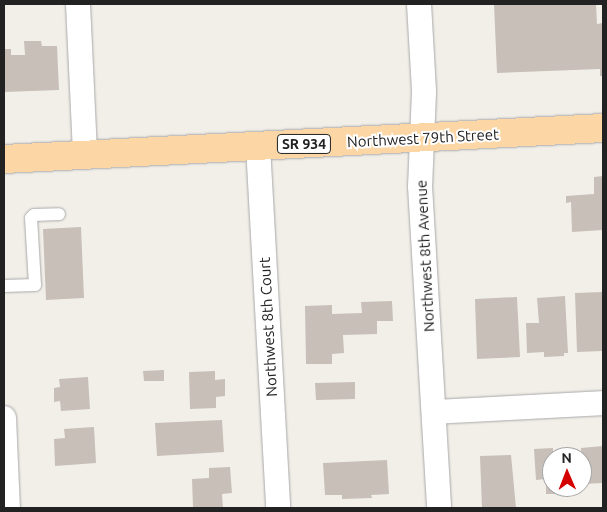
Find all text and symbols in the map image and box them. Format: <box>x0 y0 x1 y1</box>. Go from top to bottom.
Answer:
street label: Northwest 79th Street <box>347 125 499 151</box>
road number: SR 934 <box>276 132 332 156</box>
street label: Northwest 8th Avenue <box>412 180 438 332</box>
street label: Northwest 8th Court <box>255 257 281 397</box>
north arrow <box>542 447 592 497</box>
text: N <box>561 450 572 466</box>

